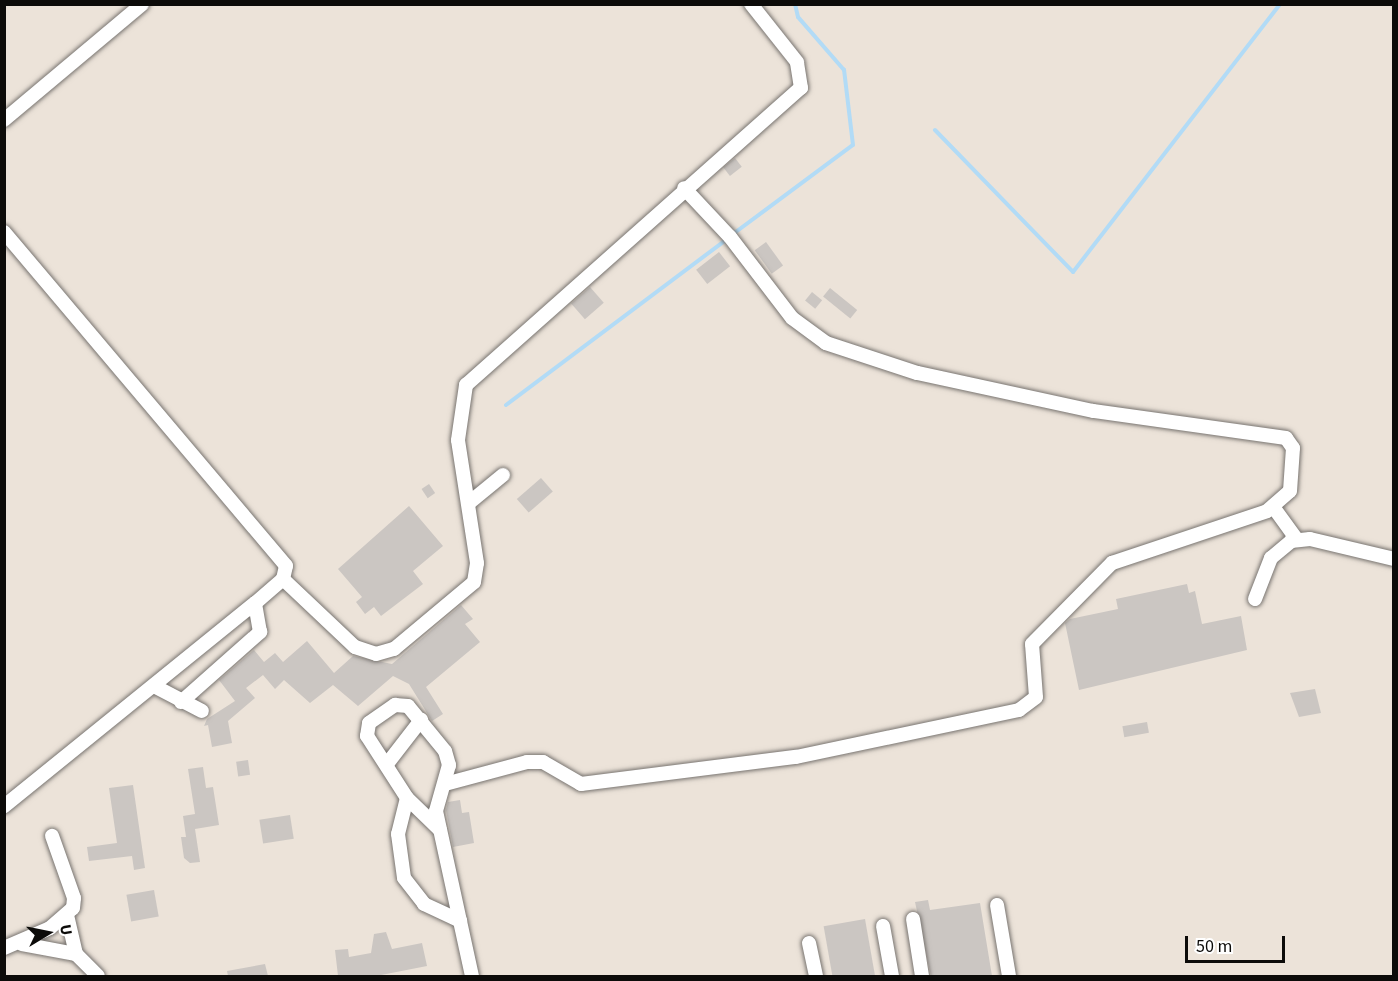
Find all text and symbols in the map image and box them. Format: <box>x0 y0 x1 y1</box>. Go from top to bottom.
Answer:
north arrow <box>18 903 78 963</box>
text: U <box>54 923 77 937</box>
scale bar <box>1188 924 1288 962</box>
text: 50 m <box>1196 934 1232 959</box>

